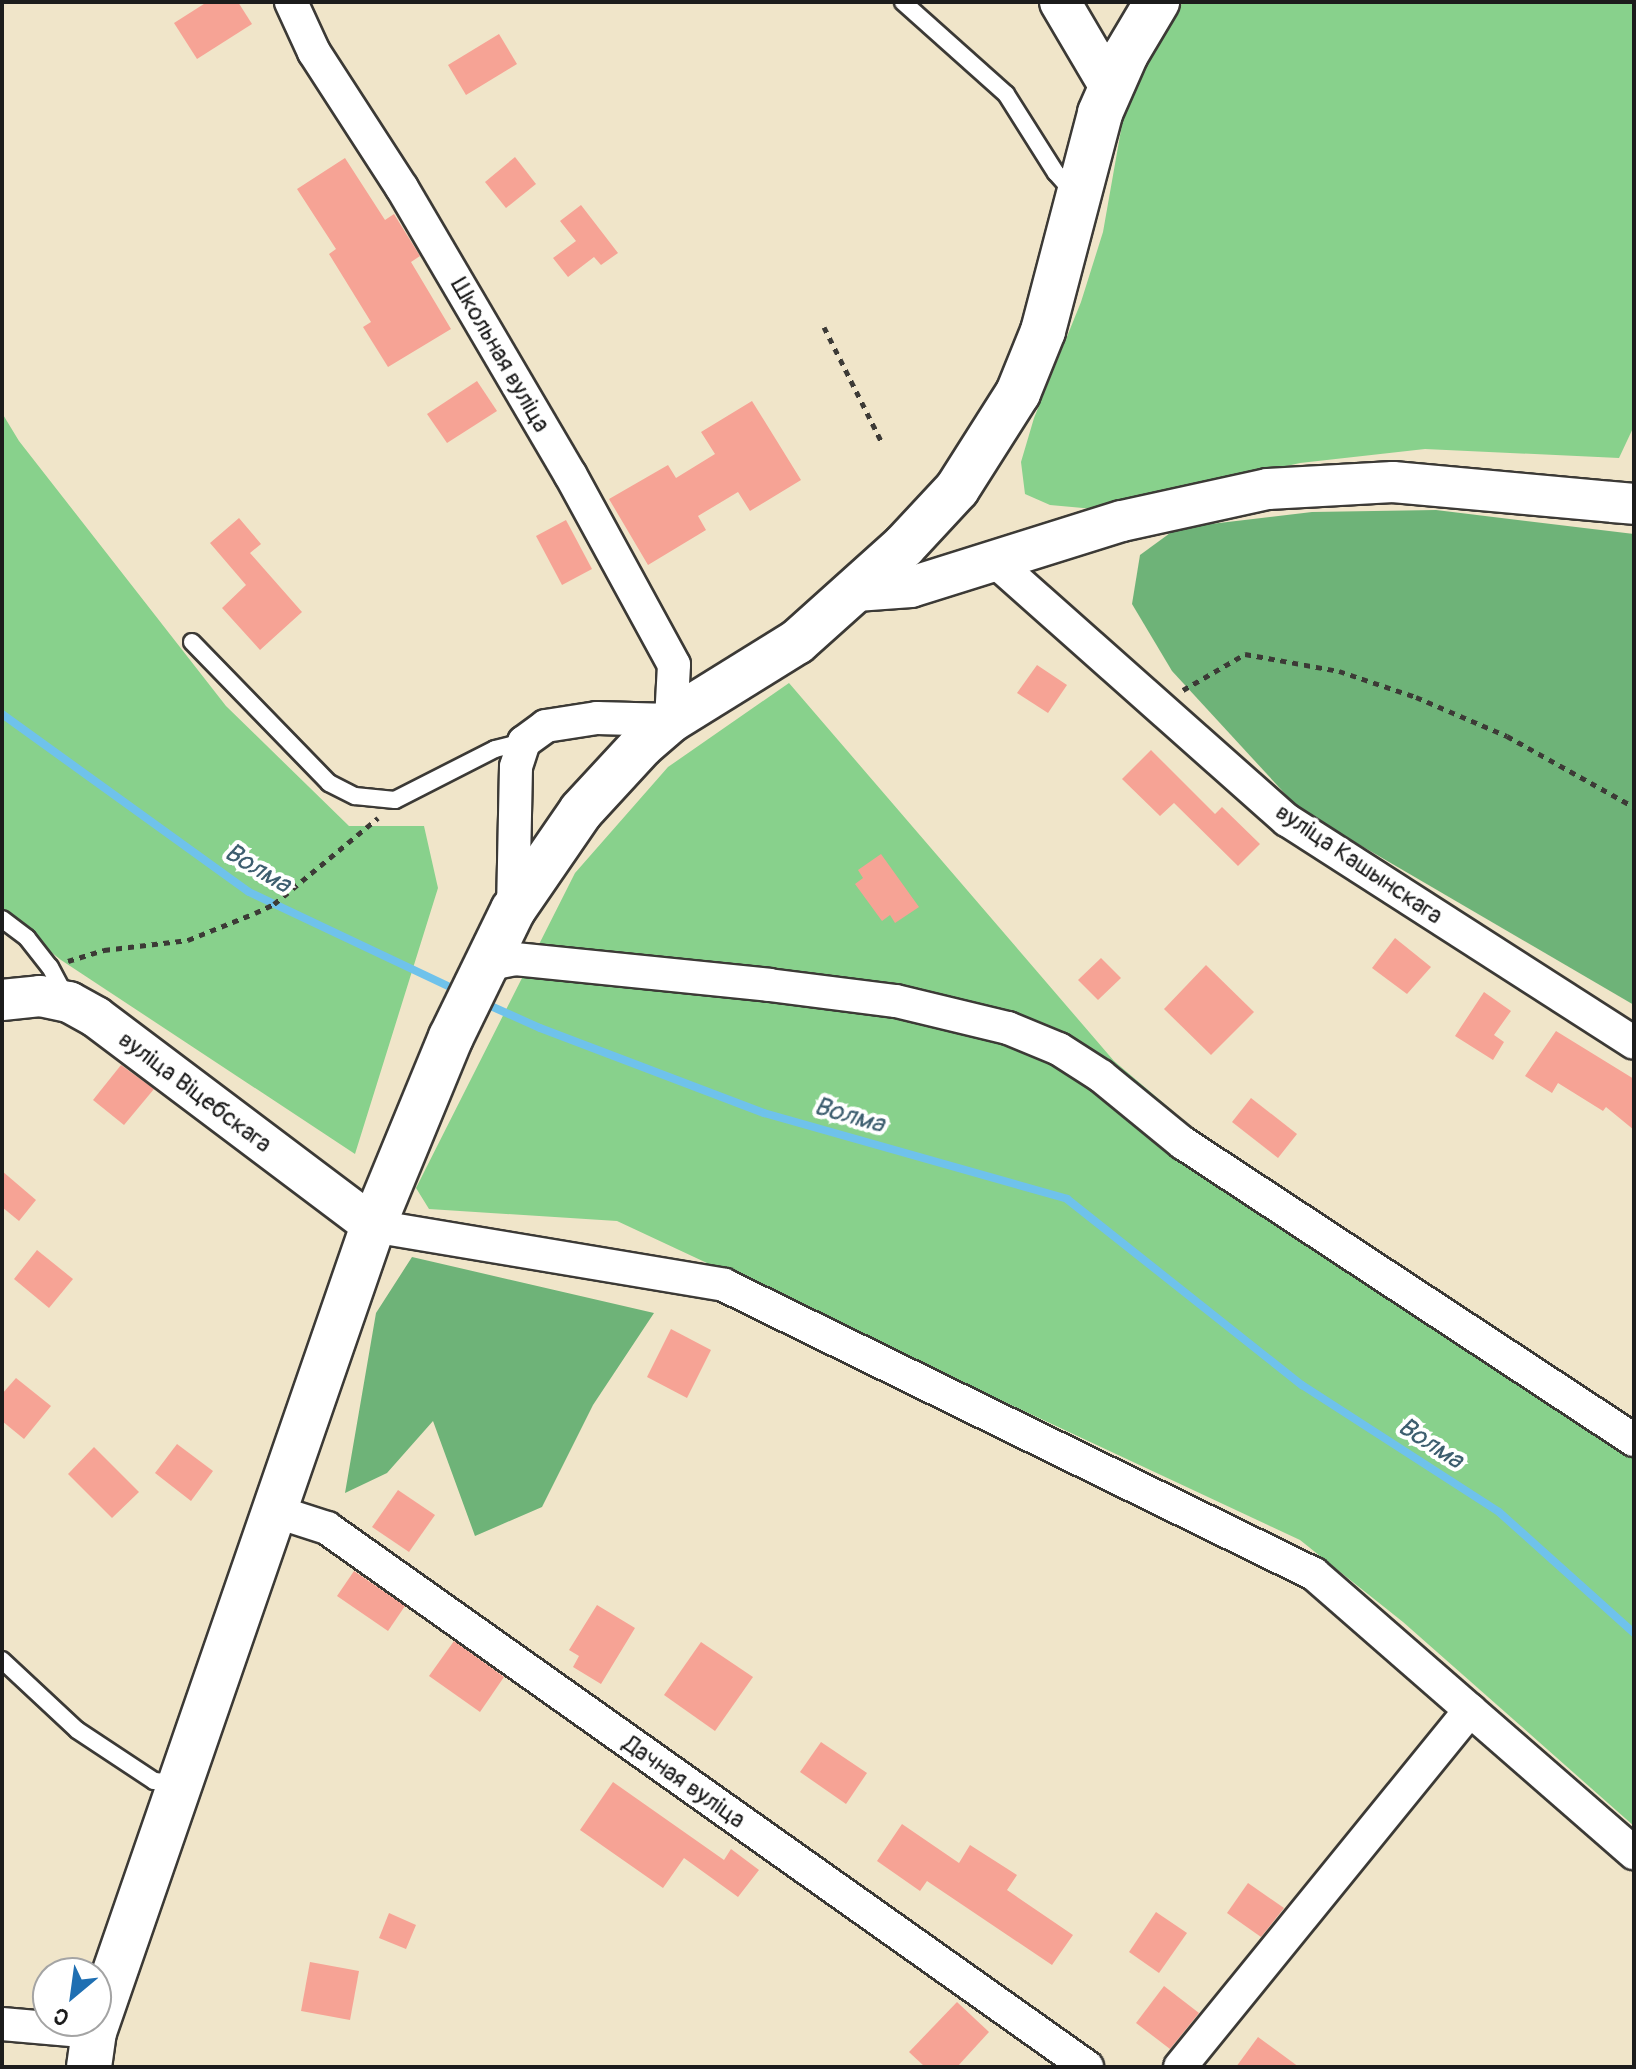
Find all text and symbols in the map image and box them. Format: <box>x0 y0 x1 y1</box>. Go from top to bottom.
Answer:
street label: Школьная вуліца <box>444 273 556 437</box>
street label: вуліца Кашынскага <box>1270 798 1448 930</box>
water label: Волма <box>218 837 296 901</box>
street label: вуліца Віцебскага <box>113 1025 277 1159</box>
water label: Волма <box>810 1091 888 1141</box>
water label: Волма <box>1391 1411 1469 1477</box>
street label: Дачная вуліца <box>617 1729 751 1835</box>
north arrow <box>32 1957 112 2037</box>
text: С <box>49 2001 74 2032</box>

